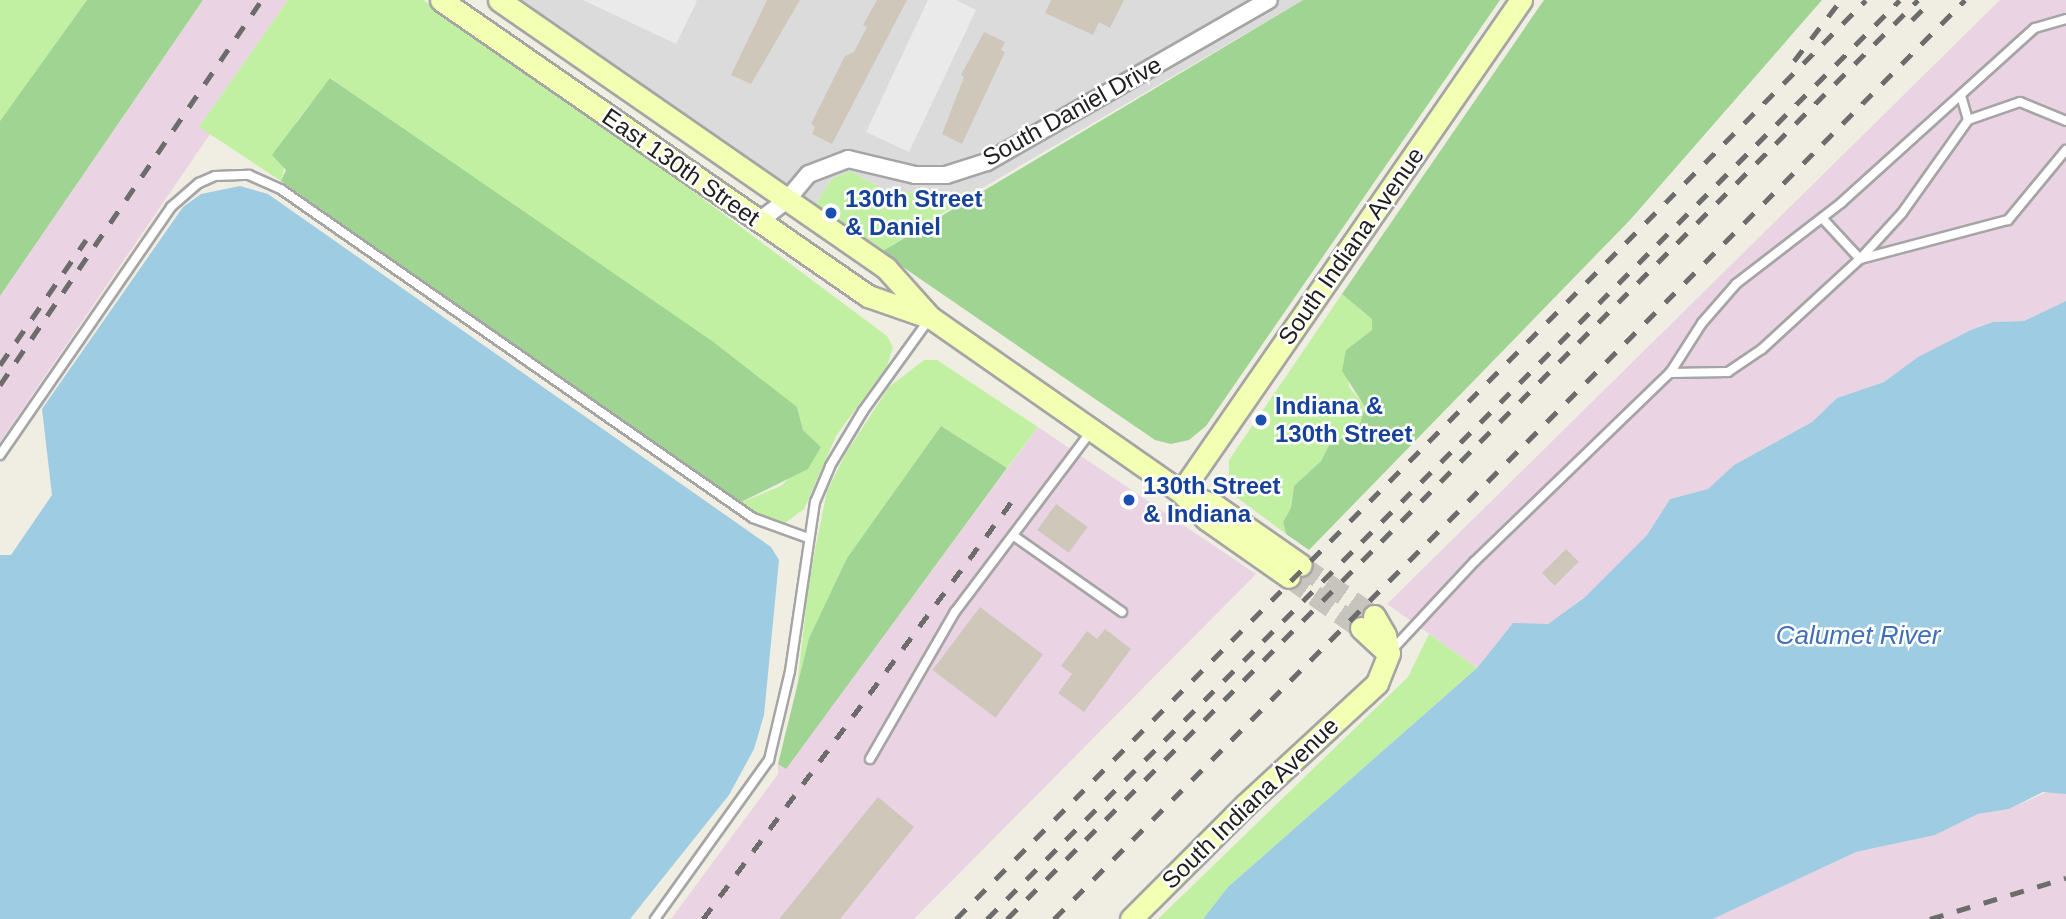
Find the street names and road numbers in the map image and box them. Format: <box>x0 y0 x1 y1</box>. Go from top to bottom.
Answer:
street label: South Daniel Drive <box>978 50 1166 172</box>
street label: East 130th Street <box>597 102 765 232</box>
street label: South Indiana Avenue <box>1272 141 1430 351</box>
street label: South Indiana Avenue <box>1155 711 1345 895</box>

